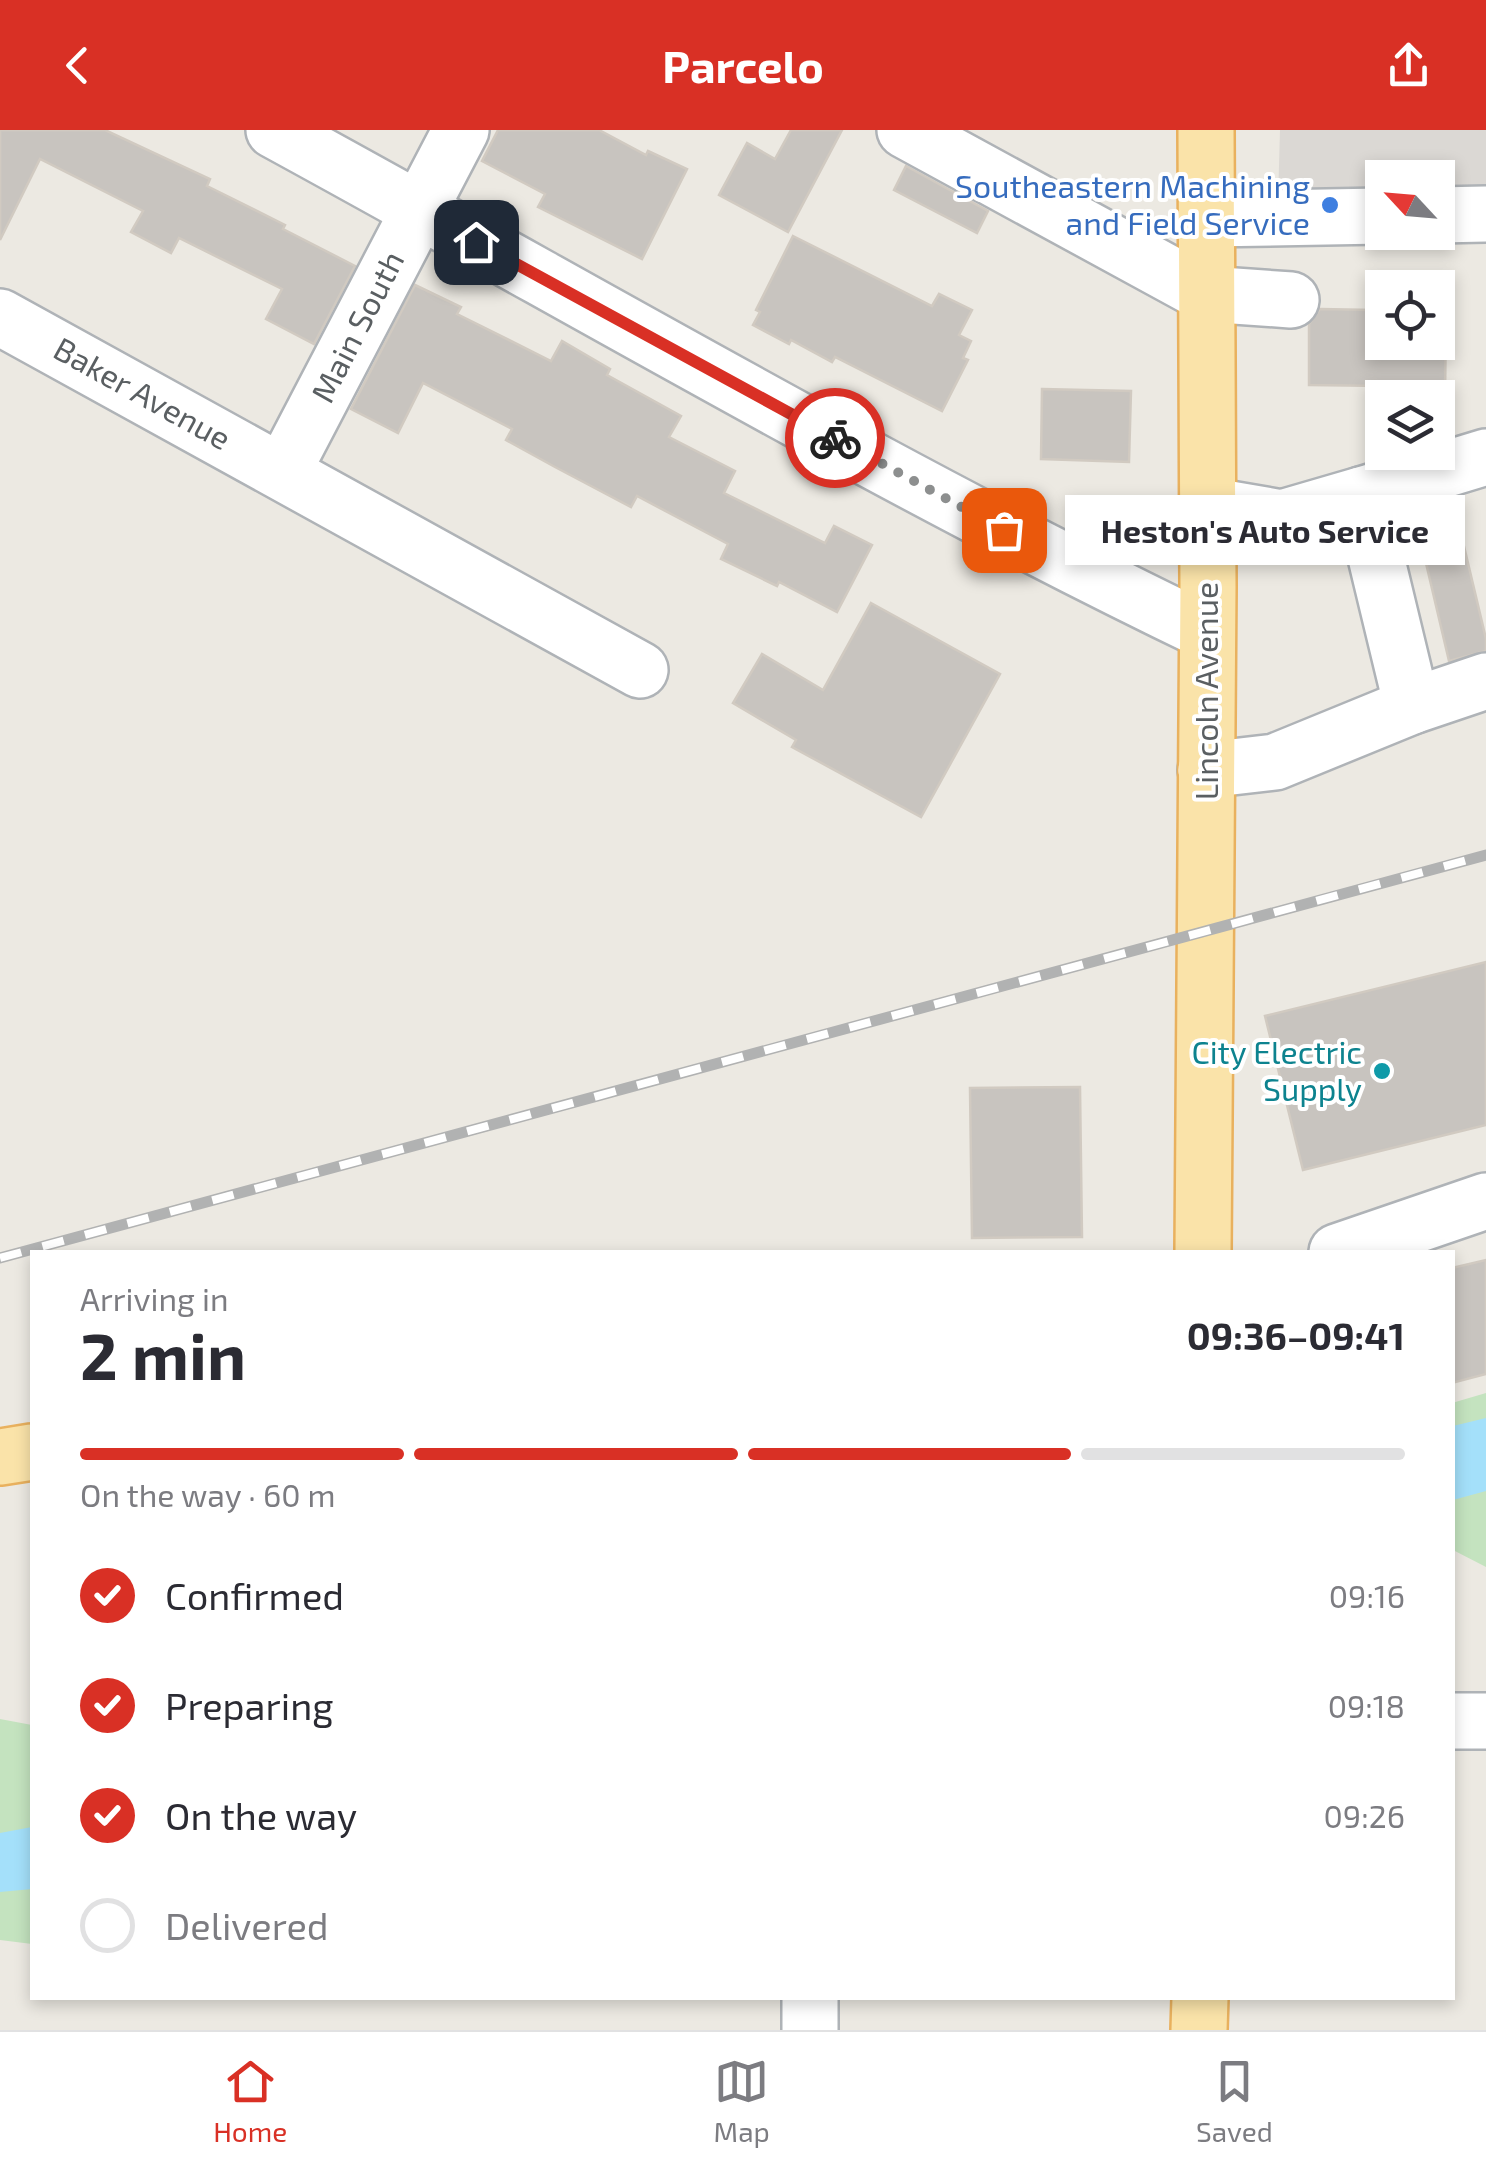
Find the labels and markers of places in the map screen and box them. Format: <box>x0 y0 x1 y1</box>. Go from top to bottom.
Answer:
place label: Southeastern Machining and Field Service <box>955 166 1310 241</box>
marker: Southeastern Machining and Field Service <box>1319 194 1341 216</box>
pin <box>434 200 519 285</box>
pin <box>962 488 1047 573</box>
callout: Heston's Auto Service <box>1064 495 1464 565</box>
place label: City Electric Supply <box>1191 1032 1362 1107</box>
marker: City Electric Supply <box>1371 1060 1393 1082</box>

